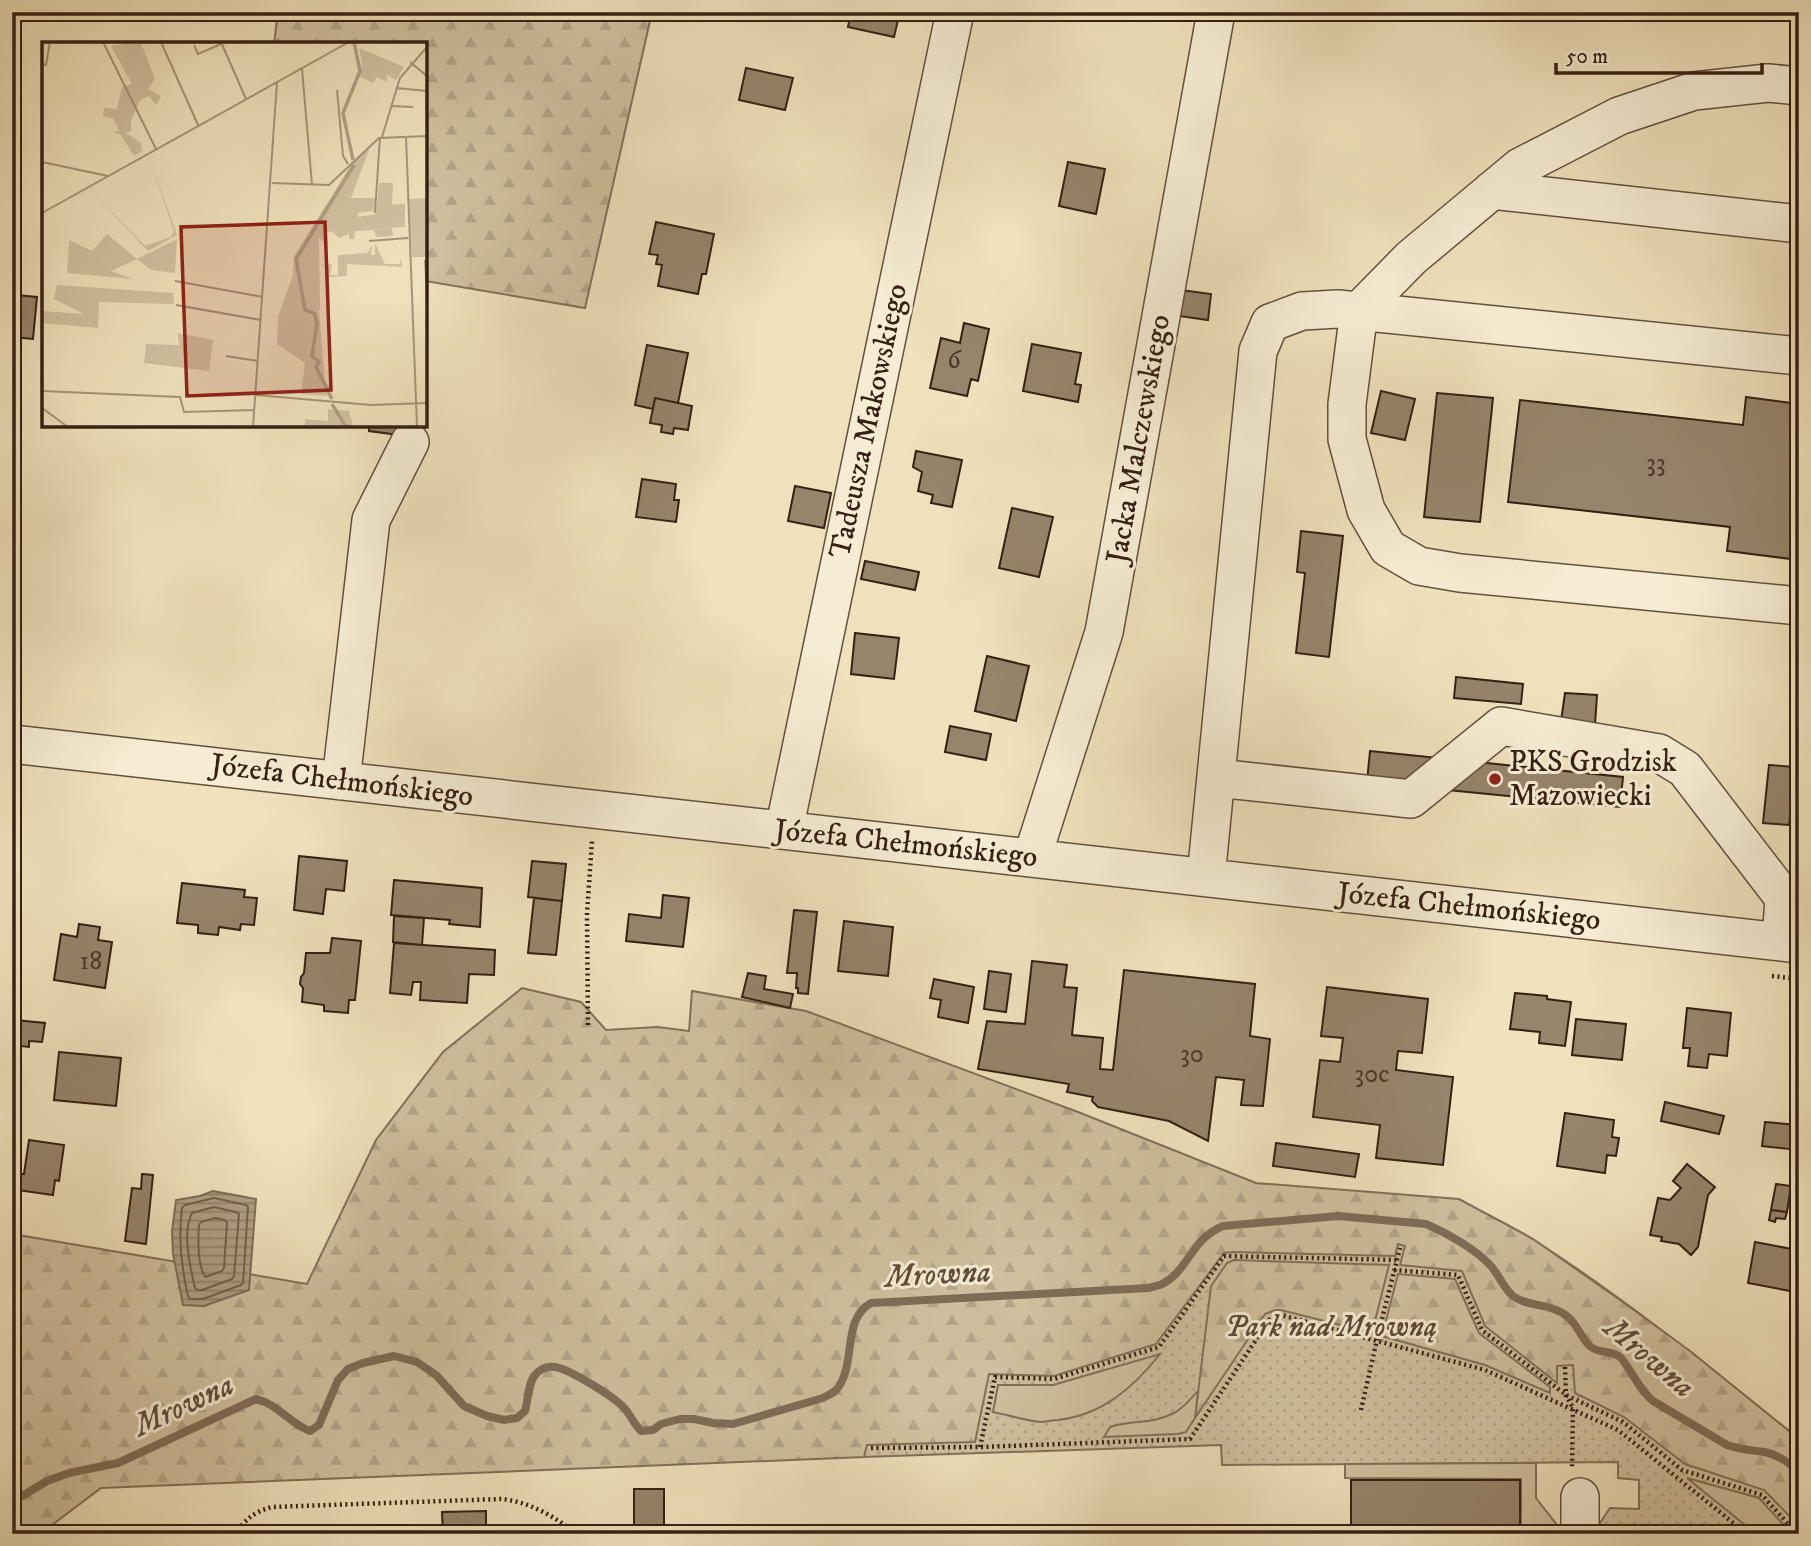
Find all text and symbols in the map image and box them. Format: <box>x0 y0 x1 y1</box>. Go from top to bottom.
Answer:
scale bar <box>1556 32 1762 76</box>
inset map <box>42 42 427 427</box>
text: 50 m <box>1566 44 1608 70</box>
street label: Tadeusza Makowskiego <box>822 280 916 562</box>
street label: Jacka Malczewskiego <box>1098 312 1179 569</box>
house number: 6 <box>947 344 962 377</box>
house number: 33 <box>1646 447 1666 480</box>
place label: PKS Grodzisk Mazowiecki <box>1509 744 1677 815</box>
street label: Józefa Chełmońskiego <box>206 746 475 815</box>
marker: PKS Grodzisk Mazowiecki <box>1487 771 1503 787</box>
street label: Józefa Chełmońskiego <box>770 811 1039 876</box>
street label: Józefa Chełmońskiego <box>1333 874 1602 939</box>
house number: 18 <box>80 945 102 978</box>
house number: 30 <box>1180 1038 1204 1071</box>
house number: 30c <box>1355 1058 1389 1091</box>
water label: Mrowna <box>882 1252 992 1298</box>
water label: Mrowna <box>1594 1307 1702 1407</box>
park label: Park nad Mrowną <box>1225 1309 1437 1346</box>
water label: Mrowna <box>126 1365 241 1447</box>

